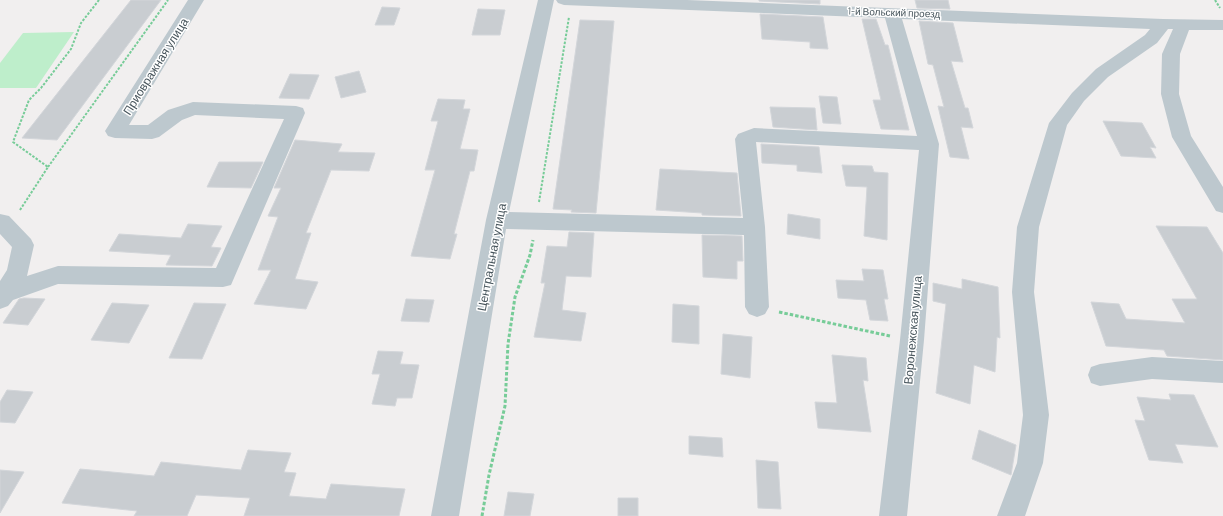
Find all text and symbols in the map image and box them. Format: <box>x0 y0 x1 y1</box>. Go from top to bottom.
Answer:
street label: 1-й Вольский проезд <box>847 4 941 20</box>
street label: Приовражная улица <box>119 15 192 118</box>
street label: Центральная улица <box>474 202 509 312</box>
street label: Воронежская улица <box>900 275 925 385</box>

